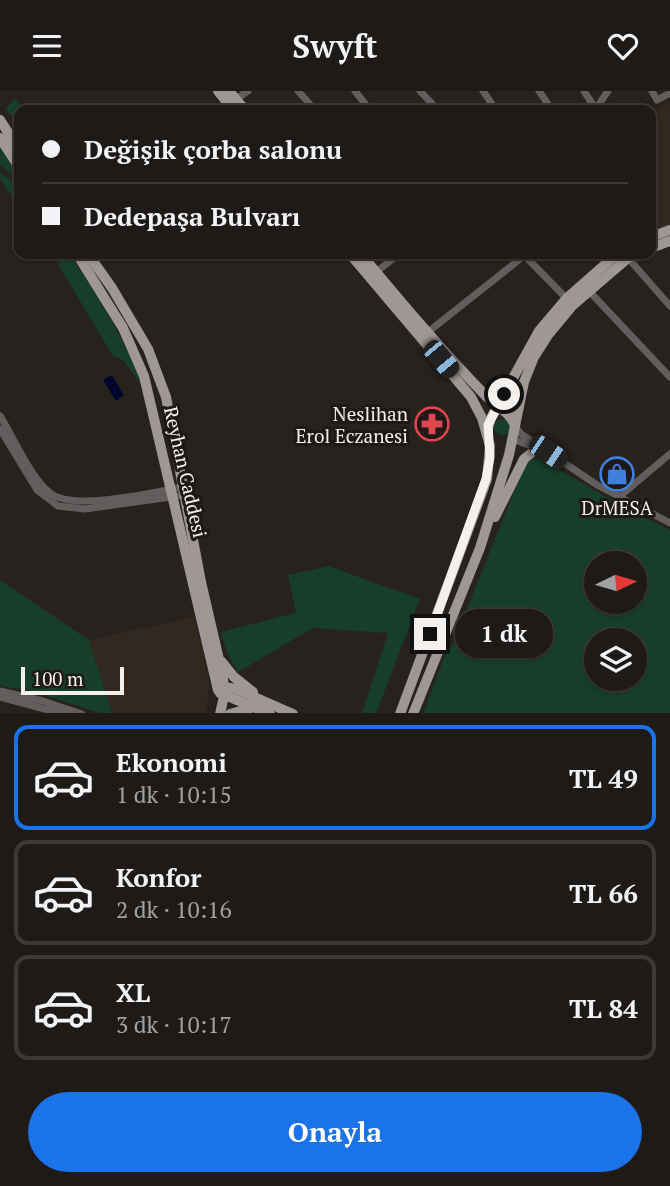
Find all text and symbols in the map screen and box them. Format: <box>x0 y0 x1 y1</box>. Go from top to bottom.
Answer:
text: Swyft <box>292 25 378 67</box>
icon: menu <box>28 27 66 65</box>
icon: heart <box>604 27 642 65</box>
text: Değişik çorba salonu <box>84 132 342 166</box>
text: Dedepaşa Bulvarı <box>84 199 300 233</box>
car <box>420 336 463 382</box>
route start <box>488 378 520 410</box>
place label: Neslihan Erol Eczanesi <box>296 401 408 448</box>
street label: Reyhan Caddesi <box>159 404 213 540</box>
pharmacy icon: Neslihan Erol Eczanesi <box>413 405 451 443</box>
car <box>525 432 572 472</box>
shop icon: DrMESA <box>598 455 636 493</box>
place label: DrMESA <box>581 495 653 520</box>
north arrow <box>584 551 648 614</box>
map controls <box>584 551 647 691</box>
callout: 1 dk <box>454 609 552 659</box>
route end <box>414 618 446 650</box>
text: 1 dk <box>481 618 527 649</box>
button: layers <box>584 628 647 691</box>
scale bar <box>21 664 124 696</box>
text: 100 m <box>32 666 83 691</box>
text: Ekonomi <box>116 745 227 779</box>
icon: car <box>32 746 95 809</box>
text: TL 49 <box>569 761 638 795</box>
text: 1 dk · 10:15 <box>116 779 232 810</box>
text: Konfor <box>116 860 201 894</box>
icon: car <box>32 861 95 924</box>
text: TL 66 <box>569 876 638 910</box>
text: 2 dk · 10:16 <box>116 894 232 925</box>
text: XL <box>116 975 150 1009</box>
icon: car <box>32 976 95 1039</box>
text: TL 84 <box>569 991 638 1025</box>
text: 3 dk · 10:17 <box>116 1009 232 1040</box>
button: Onayla <box>28 1092 642 1172</box>

